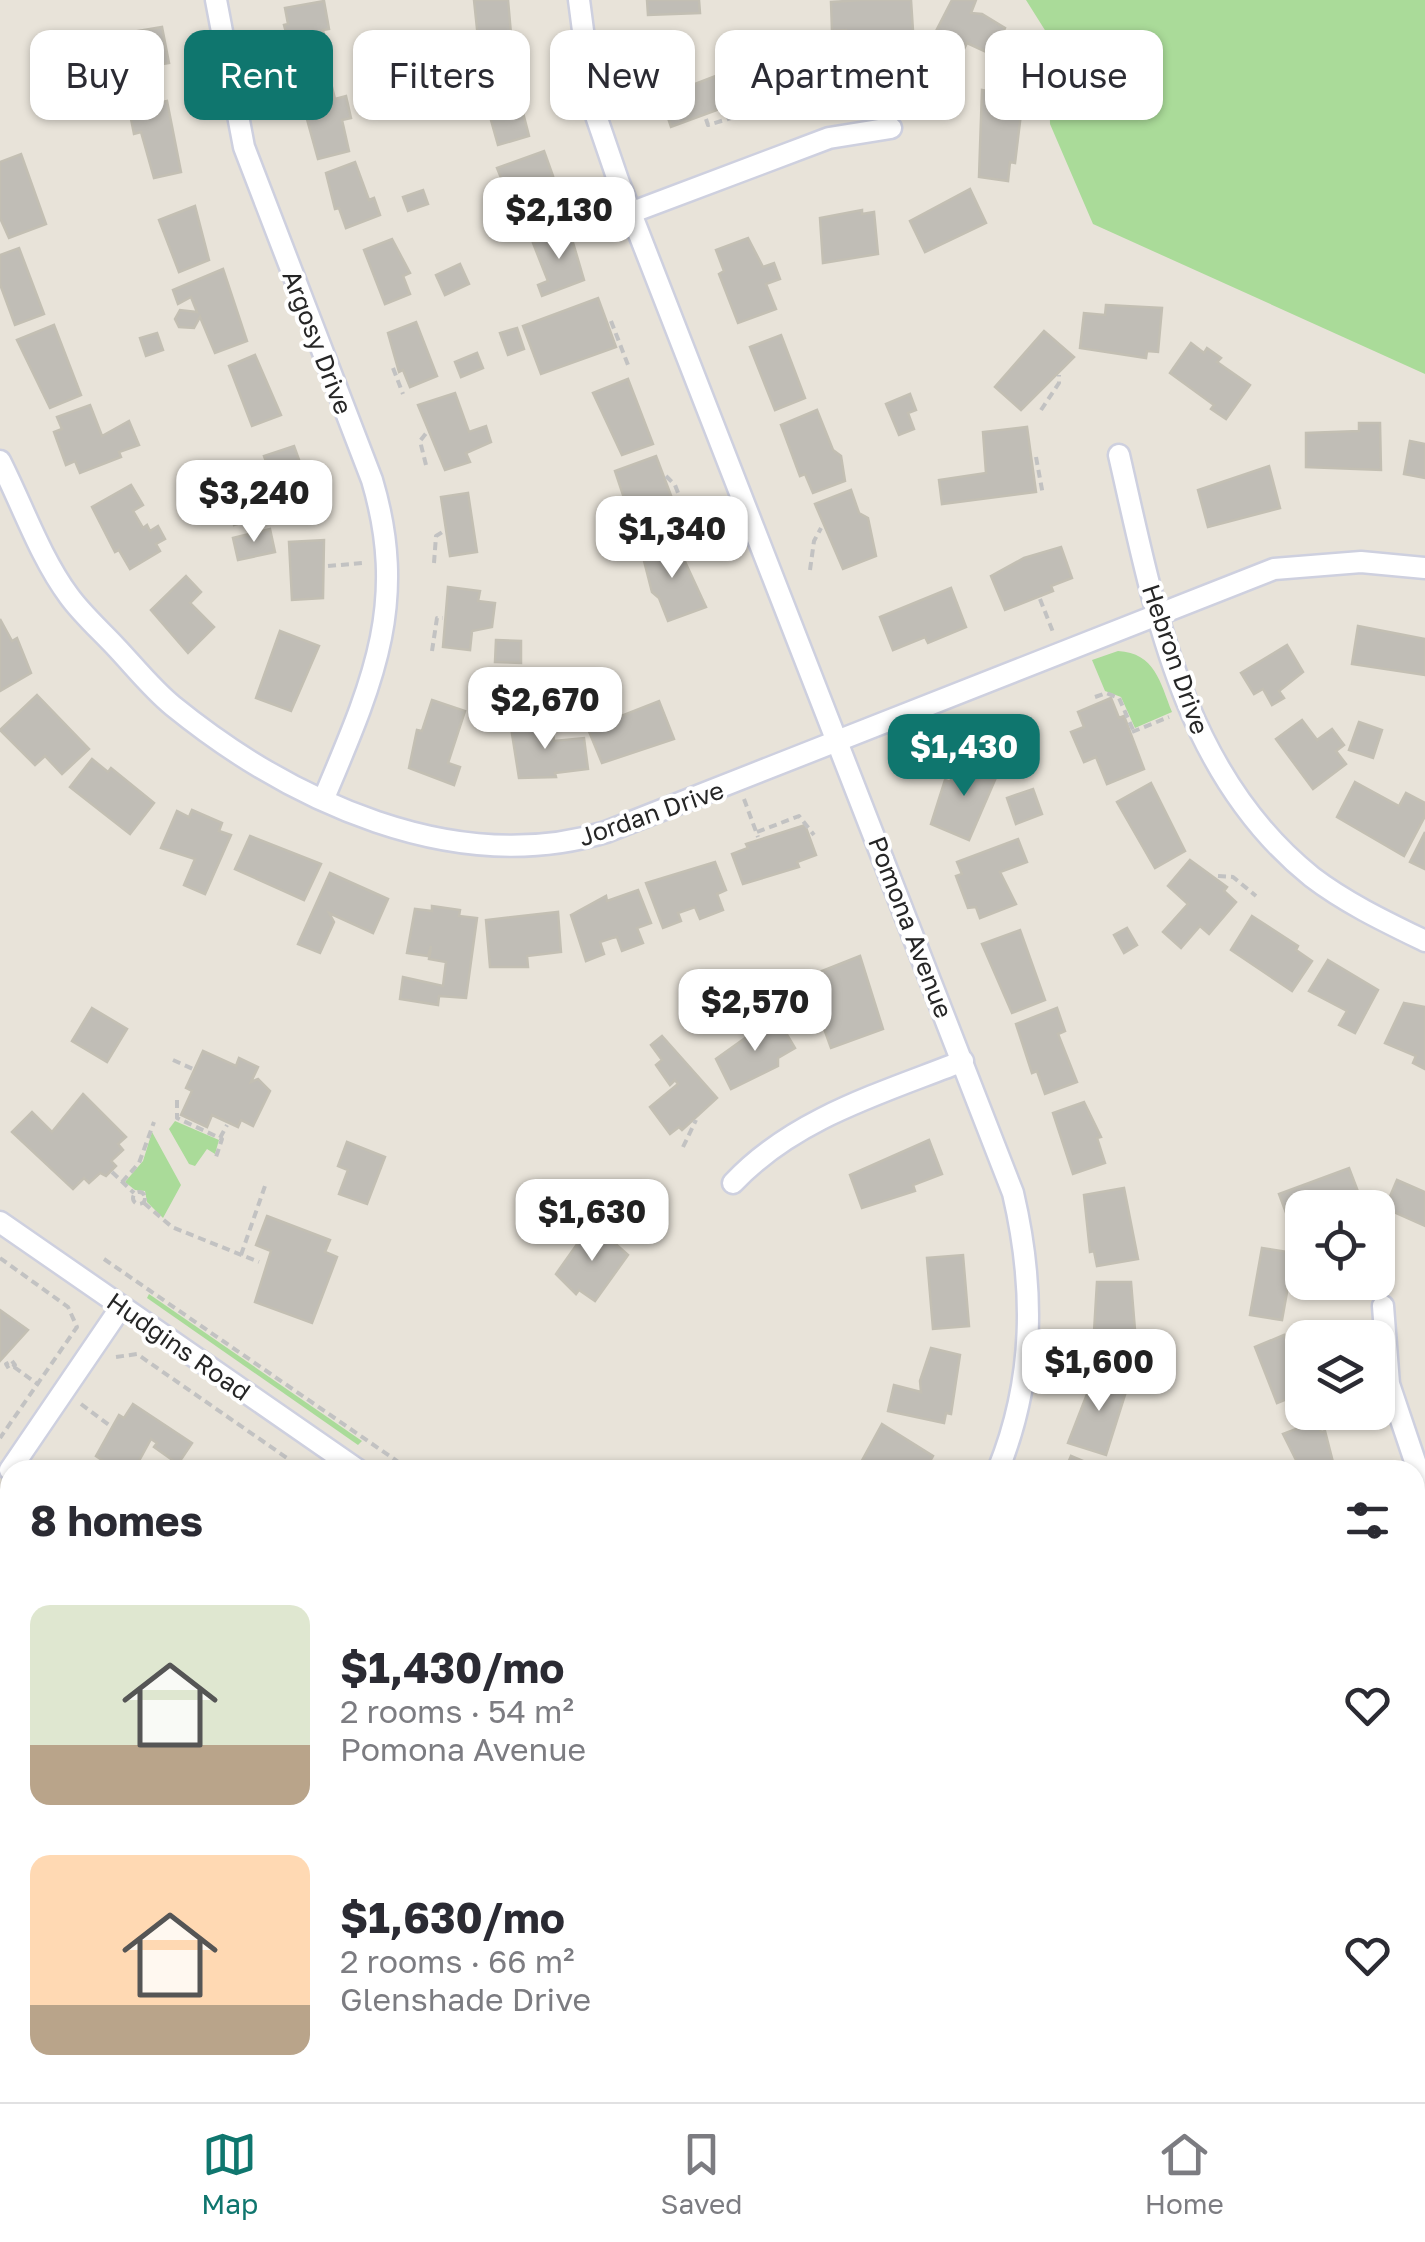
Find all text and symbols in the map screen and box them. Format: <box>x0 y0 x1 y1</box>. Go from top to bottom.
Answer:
chip: Buy <box>30 30 164 120</box>
chip: Rent <box>184 30 333 120</box>
chip: Filters <box>353 30 530 120</box>
chip: New <box>550 30 695 120</box>
chip: Apartment <box>715 30 965 120</box>
chip: House <box>985 30 1163 120</box>
pin: $2,130 <box>478 177 640 262</box>
text: $2,130 <box>505 190 613 228</box>
street label: Argosy Drive <box>276 265 360 419</box>
pin: $3,240 <box>173 460 335 545</box>
text: $3,240 <box>198 473 310 511</box>
pin: $1,340 <box>591 496 753 581</box>
text: $1,340 <box>618 509 726 547</box>
street label: Hebron Drive <box>1136 580 1216 738</box>
pin: $2,670 <box>464 667 626 752</box>
text: $2,670 <box>490 680 600 718</box>
pin: $1,430 <box>883 714 1045 799</box>
text: $1,430 <box>910 727 1018 765</box>
street label: Jordan Drive <box>574 774 728 852</box>
street label: Pomona Avenue <box>862 832 960 1022</box>
pin: $2,570 <box>674 969 836 1054</box>
text: $2,570 <box>701 982 809 1020</box>
pin: $1,630 <box>511 1179 673 1264</box>
map controls <box>1285 1190 1395 1430</box>
button: locate <box>1285 1190 1395 1300</box>
text: $1,630 <box>538 1192 646 1230</box>
street label: Hudgins Road <box>101 1285 257 1407</box>
button: layers <box>1285 1320 1395 1430</box>
pin: $1,600 <box>1018 1329 1180 1414</box>
text: $1,600 <box>1044 1342 1154 1380</box>
icon: filters <box>1340 1493 1395 1548</box>
text: 8 homes <box>30 1495 203 1545</box>
text: $1,430/mo <box>340 1642 565 1692</box>
icon: home <box>110 1645 230 1765</box>
icon: heart <box>1340 1678 1395 1733</box>
text: 2 rooms · 54 m² <box>340 1692 574 1730</box>
text: Pomona Avenue <box>340 1730 586 1768</box>
text: $1,630/mo <box>340 1892 565 1942</box>
icon: home <box>110 1895 230 2015</box>
icon: heart <box>1340 1928 1395 1983</box>
text: 2 rooms · 66 m² <box>340 1942 575 1980</box>
text: Glenshade Drive <box>340 1980 591 2018</box>
tab: Map <box>201 2127 258 2220</box>
tab: Saved <box>661 2127 742 2220</box>
tab: Home <box>1145 2127 1224 2220</box>

